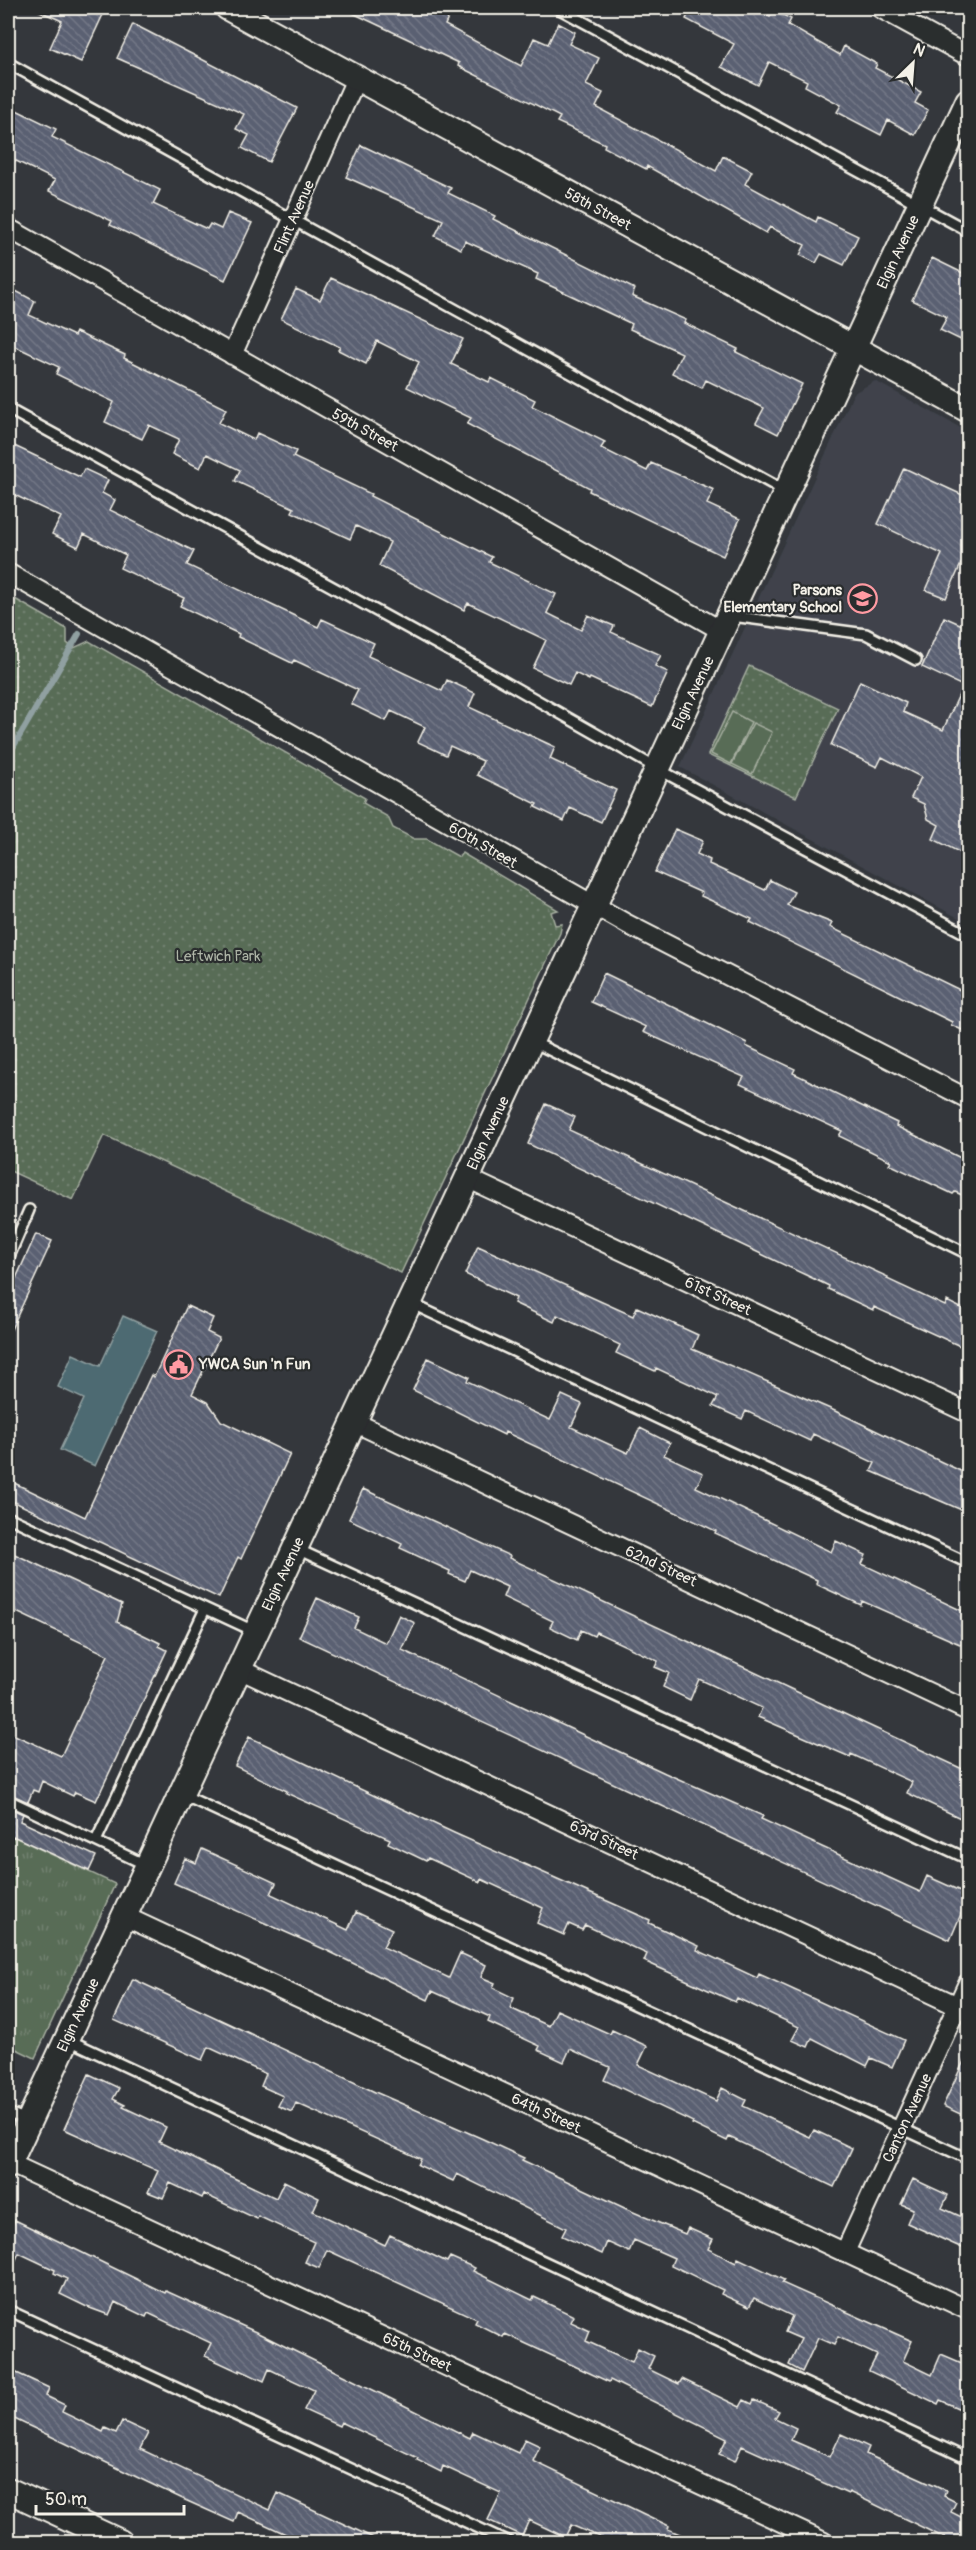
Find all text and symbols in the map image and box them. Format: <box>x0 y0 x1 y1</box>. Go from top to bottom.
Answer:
north arrow <box>883 33 943 93</box>
text: N <box>910 39 928 62</box>
street label: Flint Avenue <box>270 177 319 257</box>
street label: 58th Street <box>561 184 635 235</box>
street label: Elgin Avenue <box>873 212 924 292</box>
street label: 59th Street <box>328 404 402 457</box>
place label: Parsons Elementary School <box>724 581 842 617</box>
school or university icon: Parsons Elementary School <box>847 583 879 615</box>
street label: Elgin Avenue <box>668 653 719 733</box>
street label: 60th Street <box>445 818 521 873</box>
park label: Leftwich Park <box>176 947 261 966</box>
street label: Elgin Avenue <box>463 1093 514 1173</box>
street label: 61st Street <box>681 1273 755 1321</box>
public building icon: YWCA Sun 'n Fun <box>162 1348 194 1380</box>
place label: YWCA Sun 'n Fun <box>198 1355 311 1374</box>
street label: Elgin Avenue <box>258 1534 309 1614</box>
street label: 62nd Street <box>622 1542 701 1592</box>
street label: 63rd Street <box>566 1816 642 1865</box>
street label: Elgin Avenue <box>53 1975 104 2055</box>
street label: Canton Avenue <box>879 2070 937 2166</box>
street label: 64th Street <box>508 2089 584 2138</box>
street label: 65th Street <box>379 2328 455 2377</box>
scale bar <box>36 2478 184 2516</box>
text: 50 m <box>45 2488 87 2511</box>

